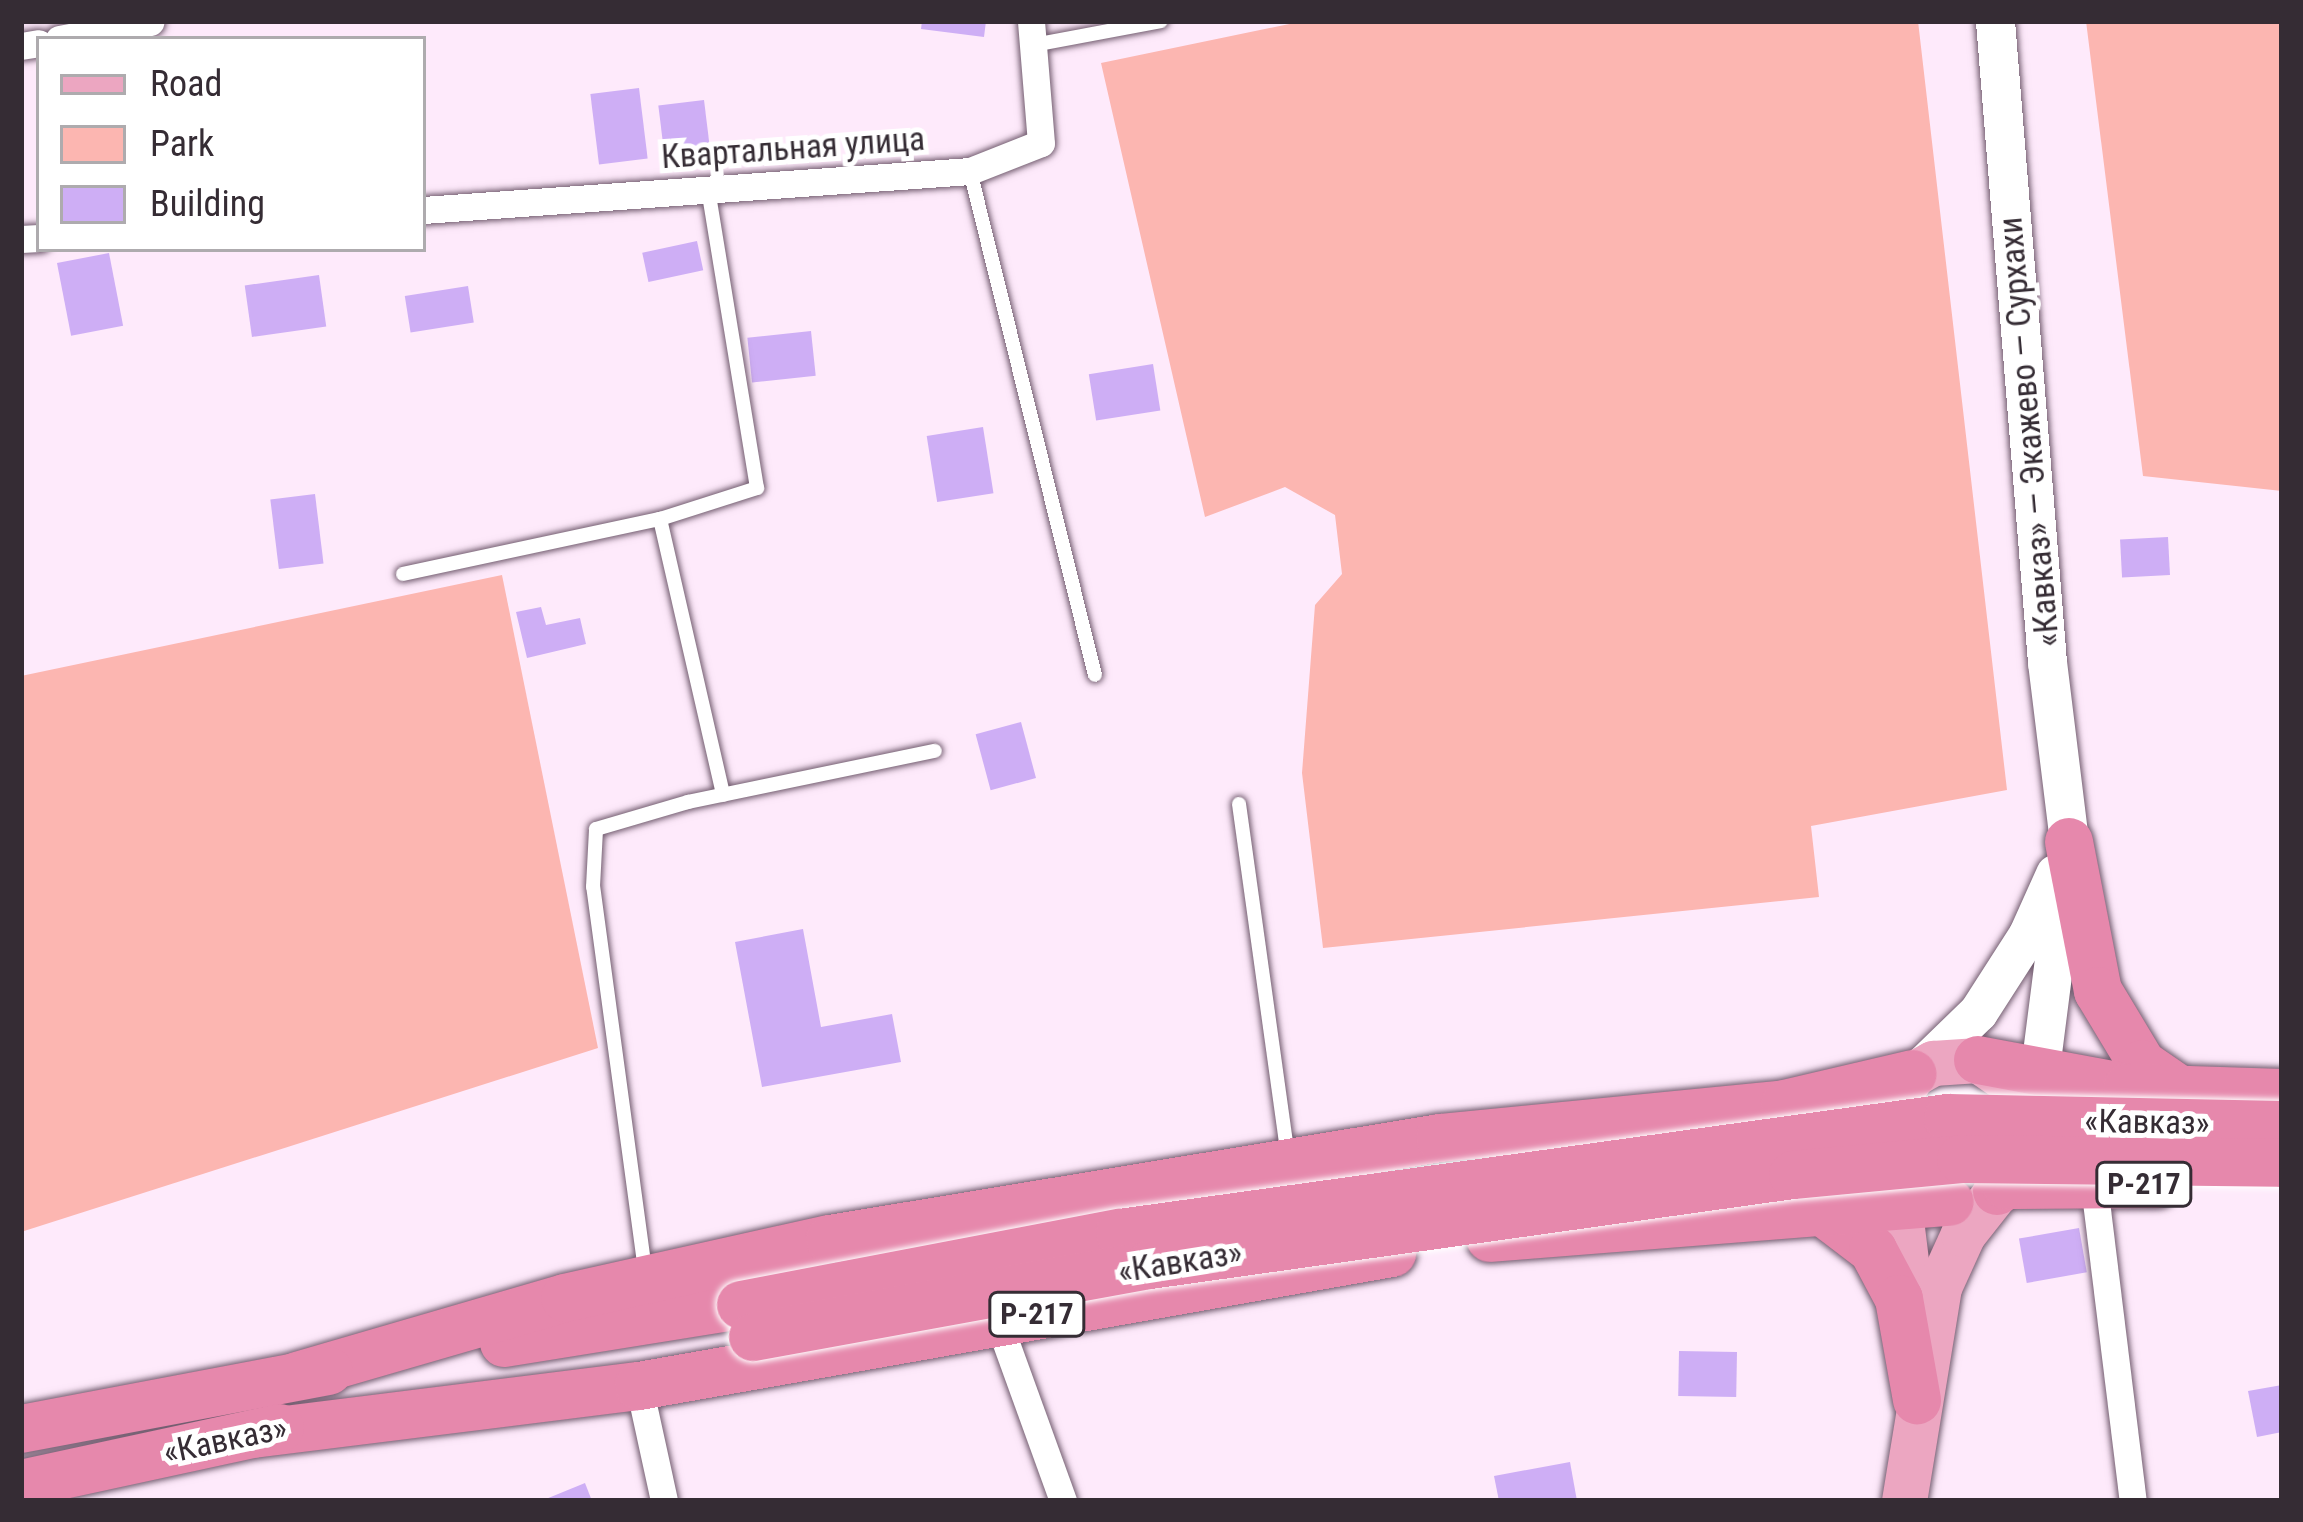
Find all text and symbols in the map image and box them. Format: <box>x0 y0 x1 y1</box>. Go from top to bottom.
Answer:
legend <box>36 36 426 252</box>
text: Road <box>150 63 222 105</box>
street label: Квартальная улица <box>660 119 926 177</box>
text: Park <box>150 123 214 165</box>
text: Building <box>150 183 265 225</box>
street label: «Кавказ» — Экажево — Сурхахи <box>1990 215 2068 649</box>
street label: «Кавказ» <box>2084 1101 2210 1143</box>
road number: Р-217 <box>2093 1160 2195 1208</box>
street label: «Кавказ» <box>1115 1233 1245 1291</box>
road number: Р-217 <box>986 1290 1088 1338</box>
street label: «Кавказ» <box>160 1408 290 1472</box>

